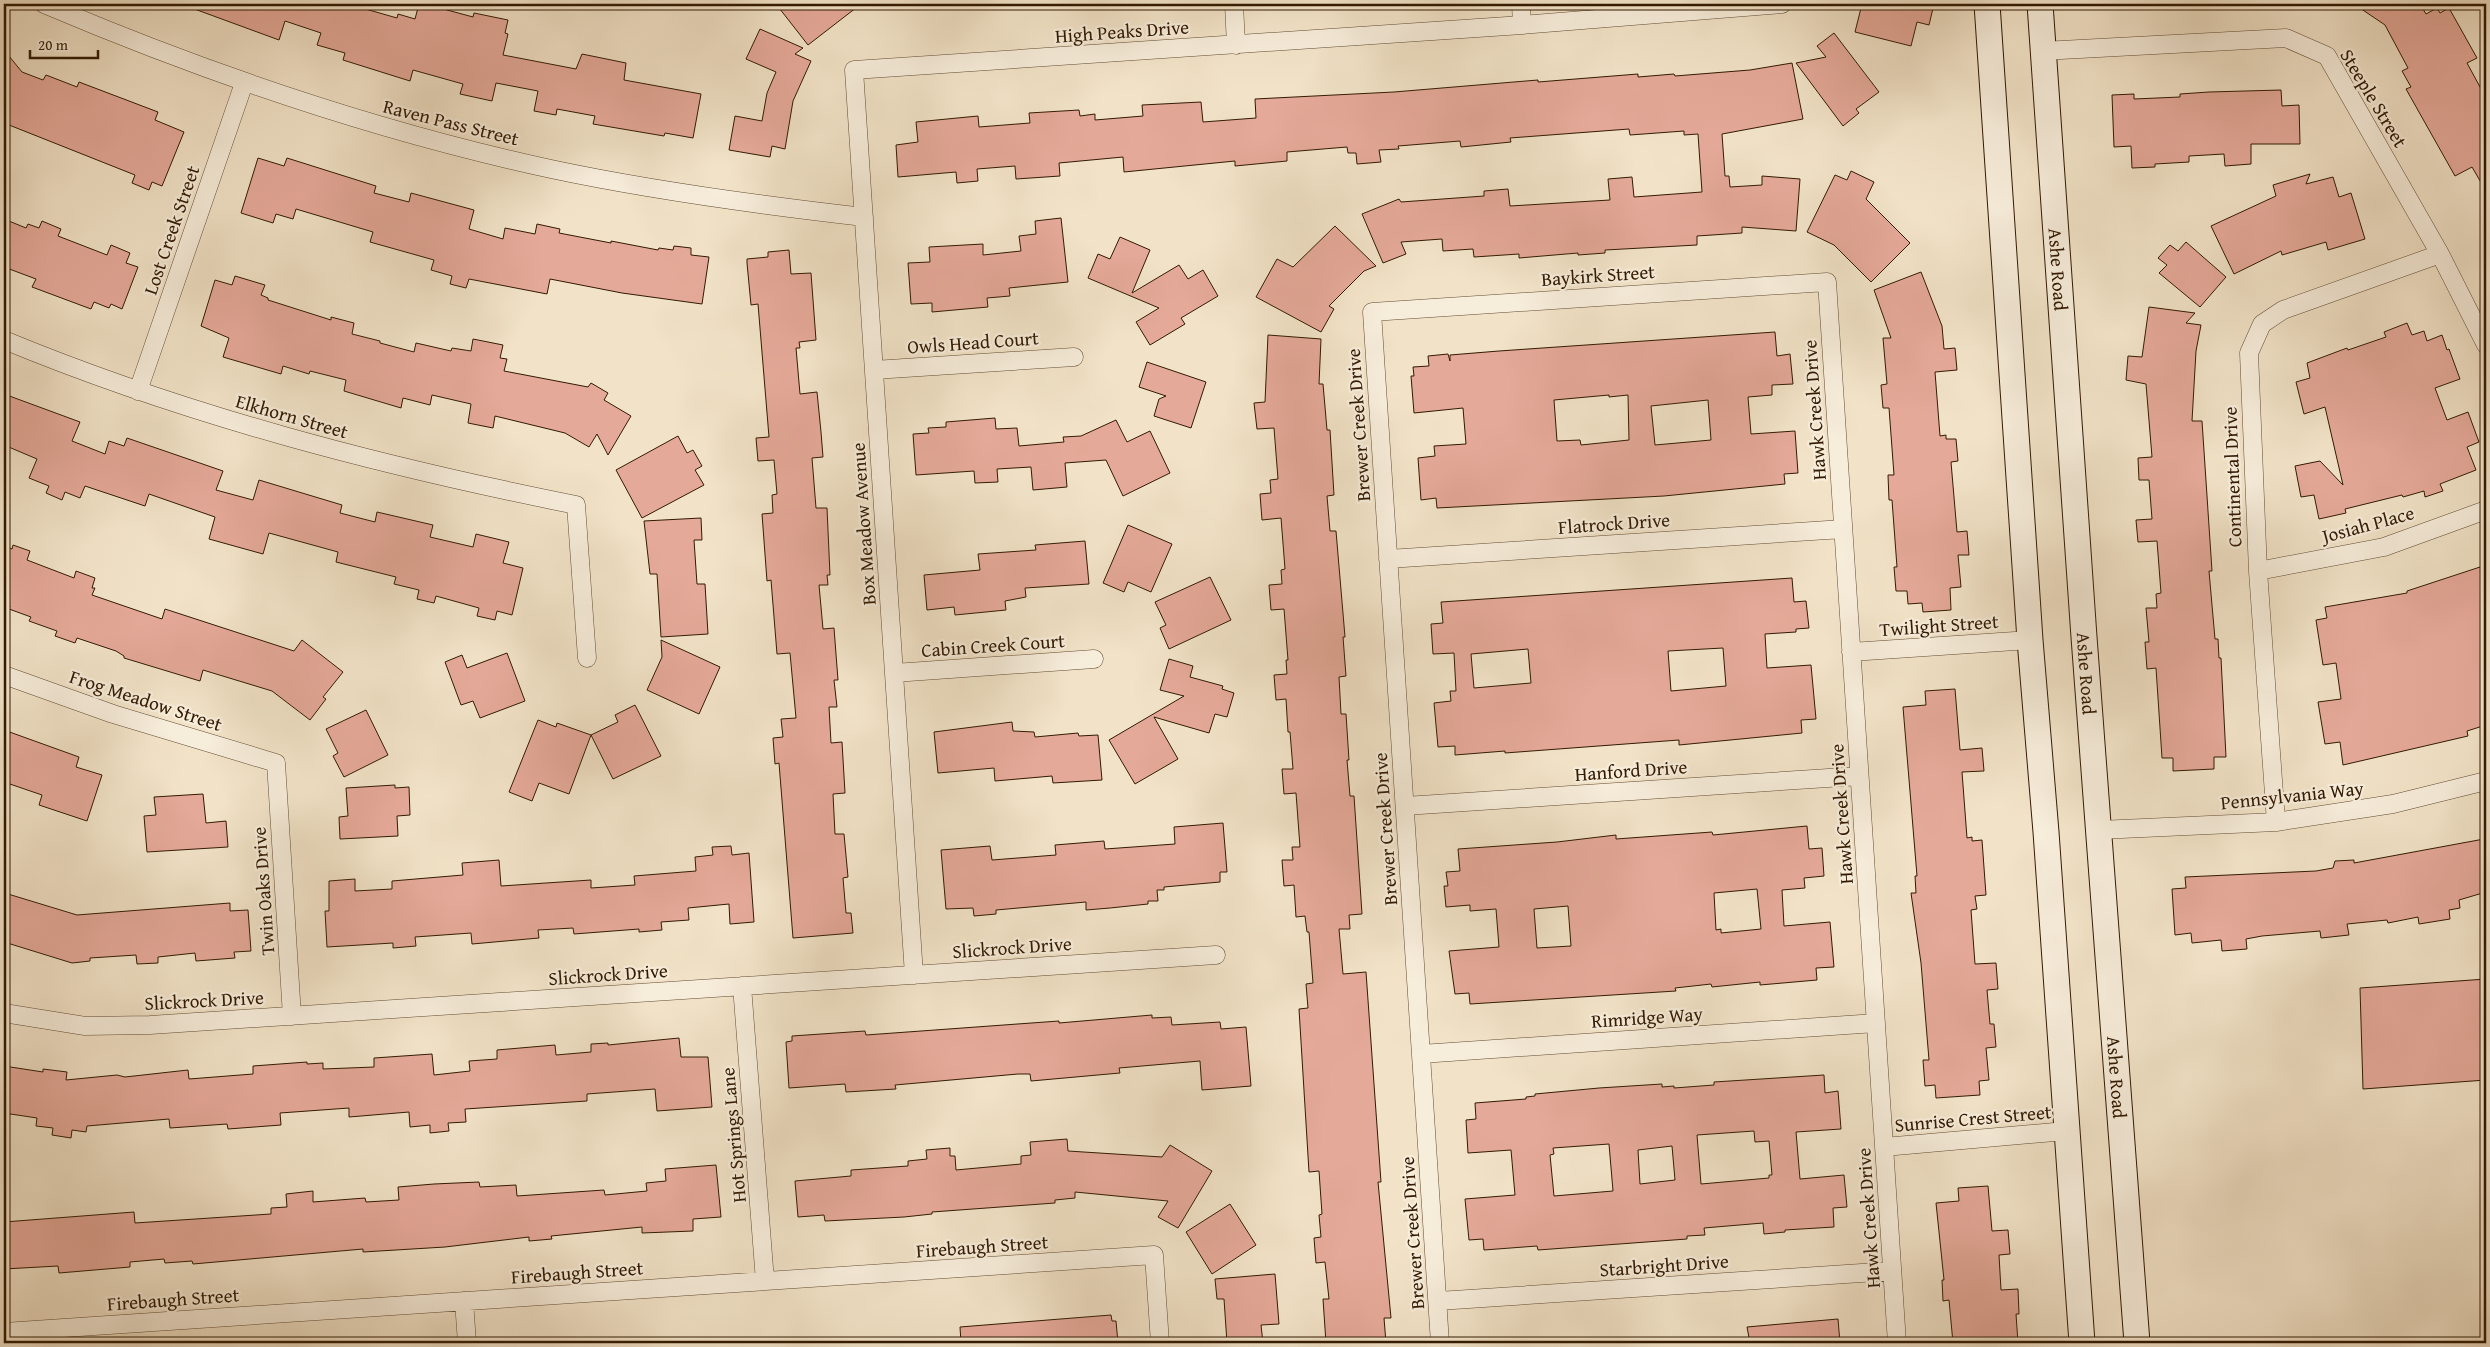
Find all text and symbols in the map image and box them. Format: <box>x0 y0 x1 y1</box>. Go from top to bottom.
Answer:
street label: High Peaks Drive <box>1054 12 1190 50</box>
scale bar <box>30 28 98 60</box>
text: 20 m <box>38 34 69 55</box>
street label: Steeple Street <box>2334 43 2415 153</box>
street label: Raven Pass Street <box>380 92 522 152</box>
street label: Lost Creek Street <box>136 161 206 298</box>
street label: Ashe Road <box>2042 227 2075 312</box>
street label: Baykirk Street <box>1540 257 1656 293</box>
street label: Owls Head Court <box>906 323 1040 361</box>
street label: Hawk Creek Drive <box>1795 339 1833 481</box>
street label: Brewer Creek Drive <box>1339 347 1377 503</box>
street label: Elkhorn Street <box>233 387 352 445</box>
street label: Continental Drive <box>2216 406 2248 548</box>
street label: Box Meadow Avenue <box>843 442 883 606</box>
street label: Josiah Place <box>2317 498 2417 550</box>
street label: Flatrock Drive <box>1557 505 1671 541</box>
street label: Twilight Street <box>1879 607 2000 643</box>
street label: Cabin Creek Court <box>920 626 1066 664</box>
street label: Ashe Road <box>2070 631 2104 716</box>
street label: Frog Meadow Street <box>66 662 226 738</box>
street label: Hawk Creek Drive <box>1822 743 1860 885</box>
street label: Brewer Creek Drive <box>1366 751 1404 907</box>
street label: Hanford Drive <box>1574 752 1688 788</box>
street label: Pennsylvania Way <box>2219 774 2366 816</box>
street label: Twin Oaks Drive <box>245 826 281 956</box>
street label: Slickrock Drive <box>951 929 1073 965</box>
street label: Slickrock Drive <box>547 956 669 992</box>
street label: Slickrock Drive <box>144 983 265 1017</box>
street label: Rimridge Way <box>1590 999 1704 1035</box>
street label: Ashe Road <box>2100 1035 2134 1120</box>
street label: Hot Springs Lane <box>713 1066 753 1204</box>
street label: Sunrise Crest Street <box>1893 1097 2053 1139</box>
street label: Hawk Creek Drive <box>1849 1147 1887 1289</box>
street label: Brewer Creek Drive <box>1393 1155 1431 1311</box>
street label: Firebaugh Street <box>915 1227 1049 1265</box>
street label: Starbright Drive <box>1598 1247 1730 1283</box>
street label: Firebaugh Street <box>510 1253 644 1291</box>
street label: Firebaugh Street <box>106 1280 240 1318</box>

